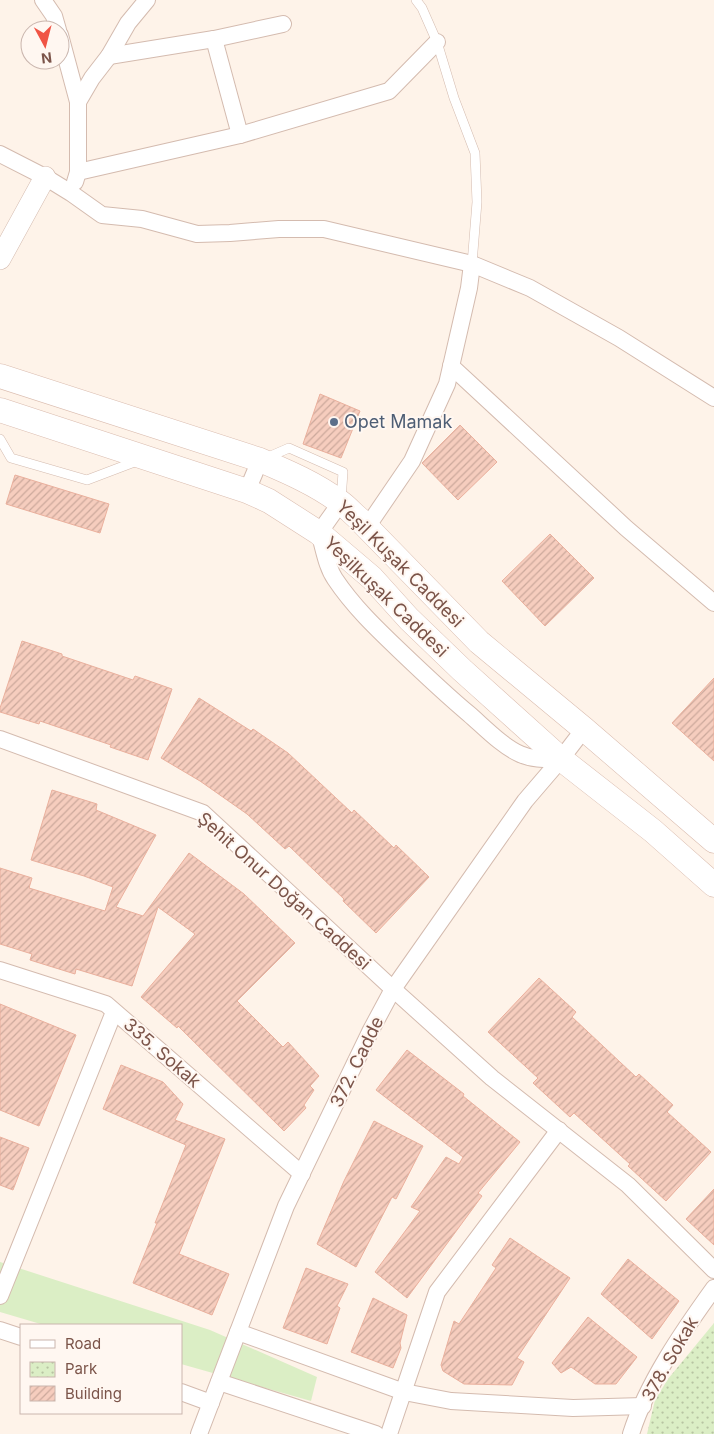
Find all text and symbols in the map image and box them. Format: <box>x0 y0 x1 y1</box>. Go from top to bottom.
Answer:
north arrow <box>20 20 70 70</box>
text: N <box>40 49 53 67</box>
place label: Opet Mamak <box>344 411 452 432</box>
marker: Opet Mamak <box>328 416 340 428</box>
street label: Yeşil Kuşak Caddesi <box>332 496 468 632</box>
street label: Yeşilkuşak Caddesi <box>320 532 453 661</box>
street label: Şehit Onur Doğan Caddesi <box>194 807 375 974</box>
street label: 335. Sokak <box>120 1013 205 1092</box>
street label: 372. Cadde <box>326 1013 388 1111</box>
street label: 378. Sokak <box>637 1313 702 1405</box>
legend <box>20 1324 182 1414</box>
text: Road <box>65 1334 101 1353</box>
text: Park <box>65 1359 98 1378</box>
text: Building <box>65 1384 122 1403</box>

